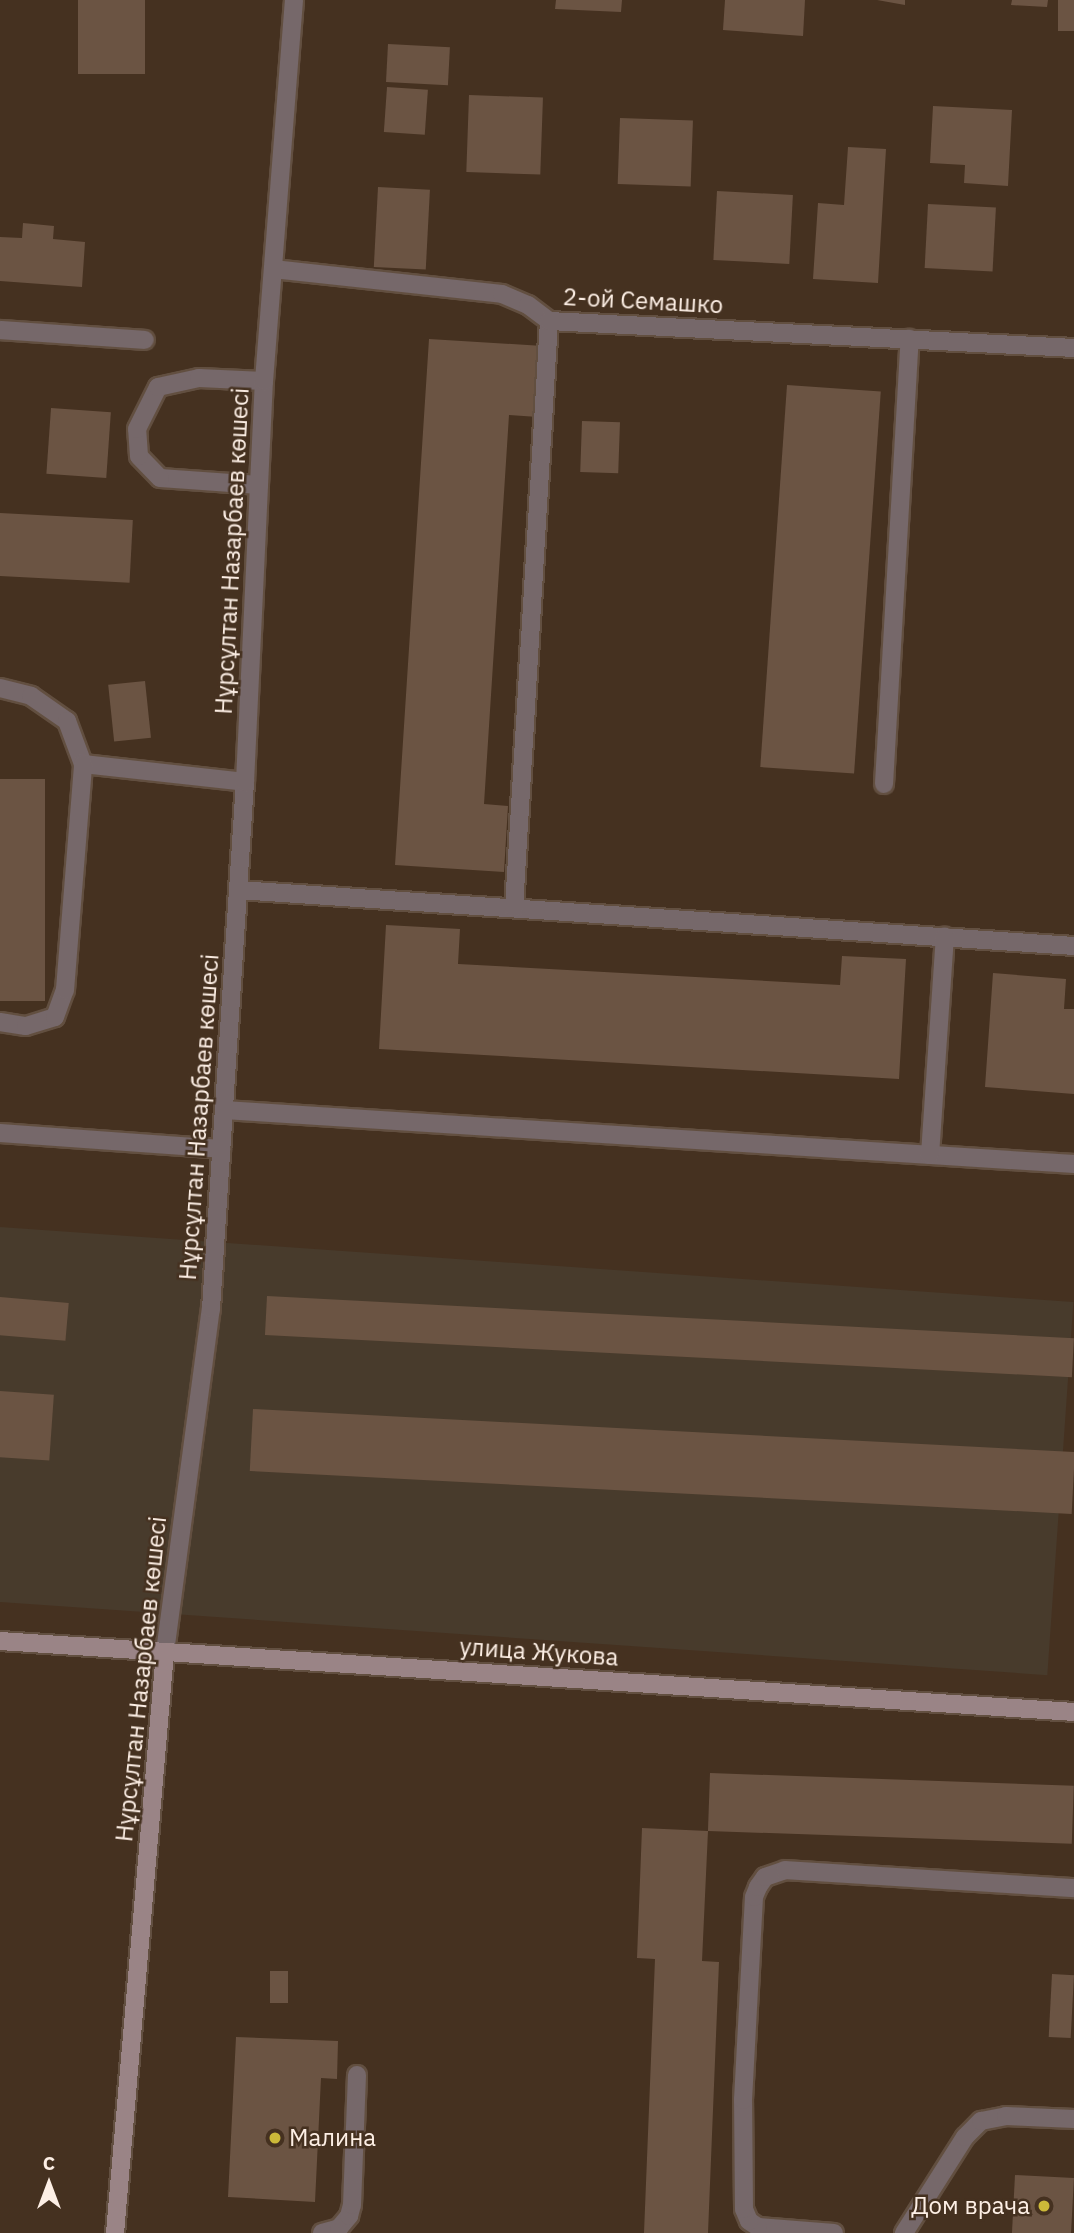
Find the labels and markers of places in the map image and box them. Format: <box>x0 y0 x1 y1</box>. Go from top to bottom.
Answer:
place label: Малина <box>289 2124 376 2152</box>
marker: Малина <box>267 2130 283 2146</box>
place label: Дом врача <box>911 2192 1030 2220</box>
marker: Дом врача <box>1036 2198 1052 2214</box>

